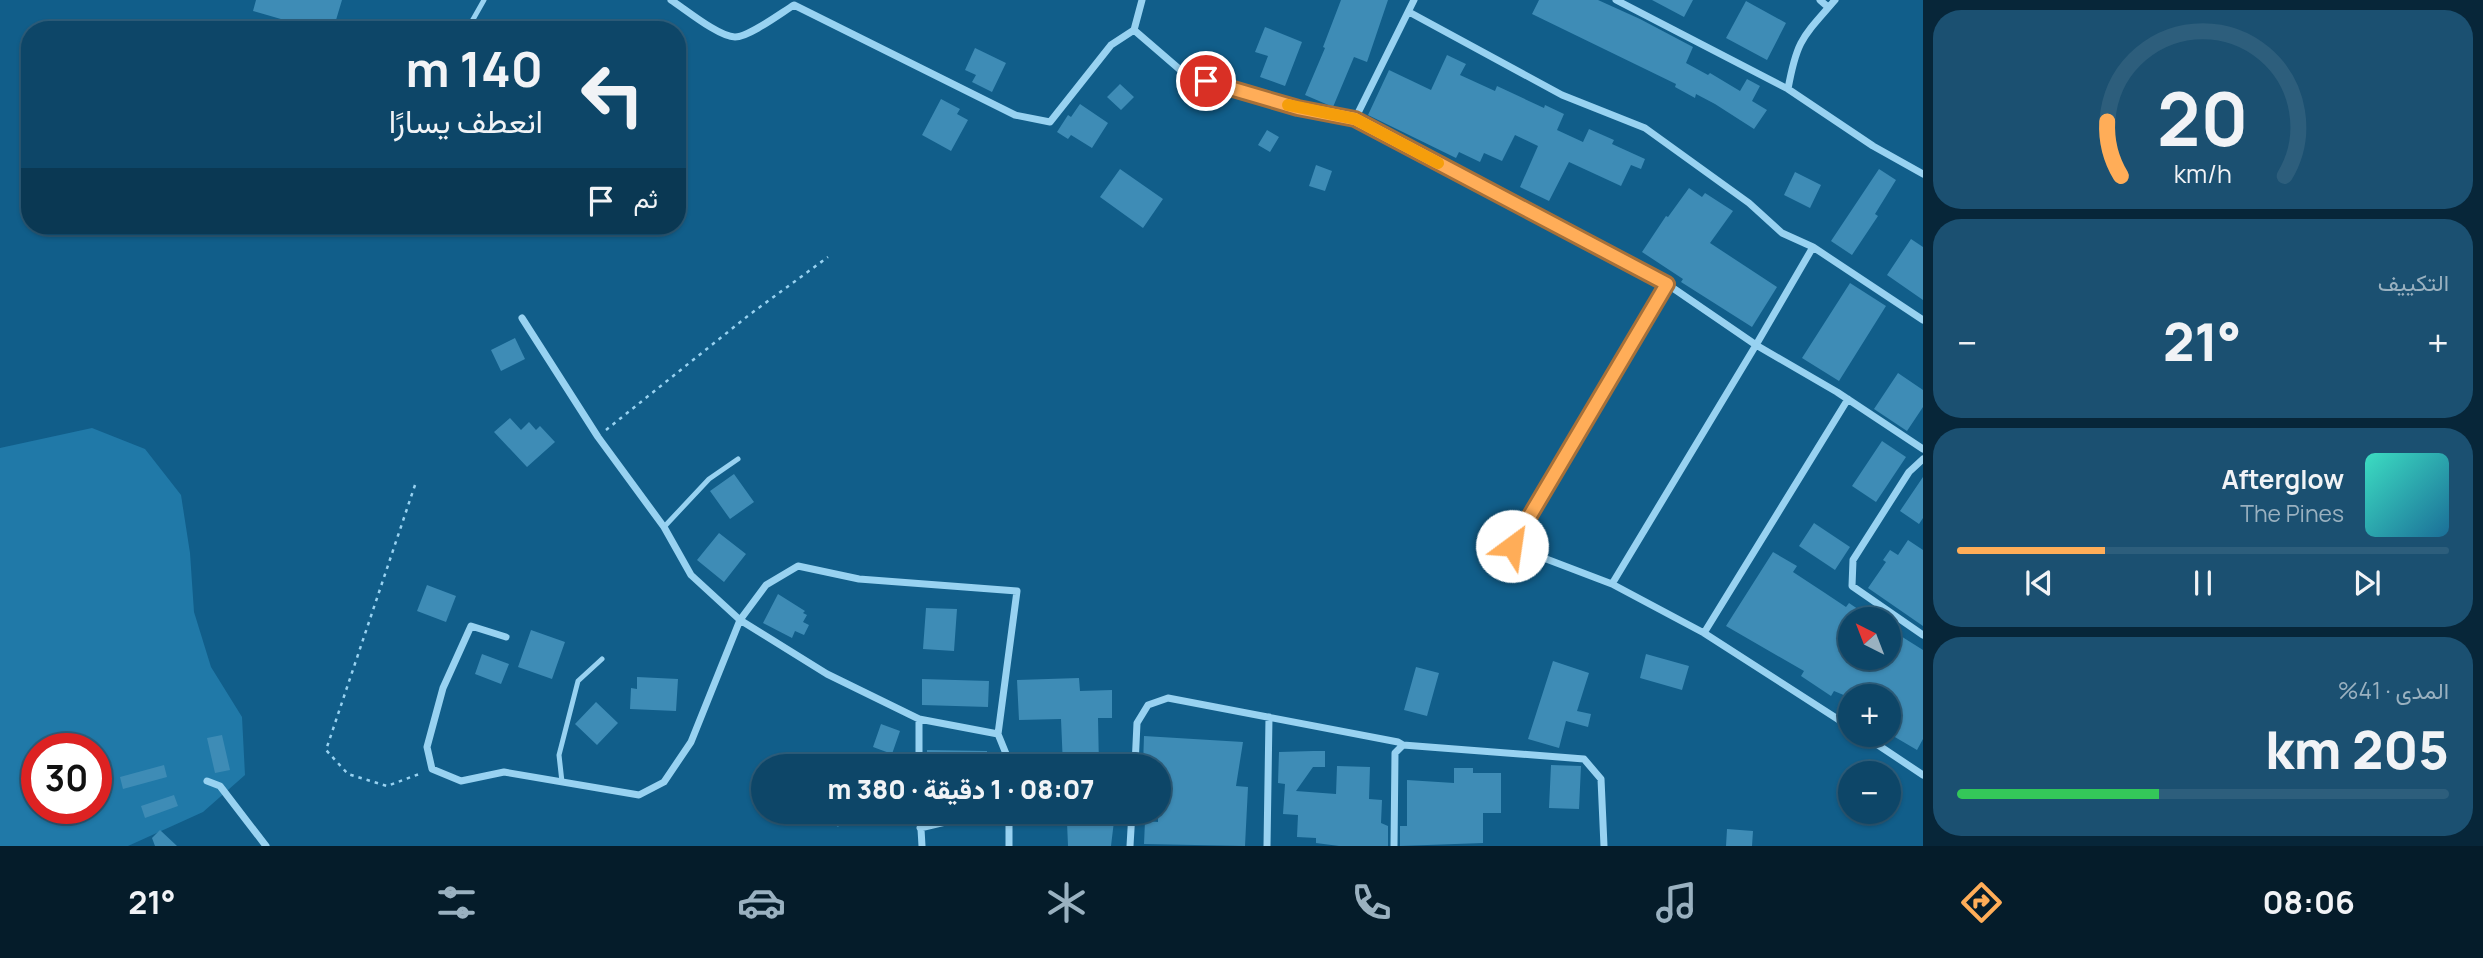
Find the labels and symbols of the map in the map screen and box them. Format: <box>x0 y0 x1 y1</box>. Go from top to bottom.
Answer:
pin <box>1176 51 1236 111</box>
position arrow <box>1475 509 1549 583</box>
north arrow <box>1838 607 1900 670</box>
speed limit sign: 30 <box>21 733 112 824</box>

